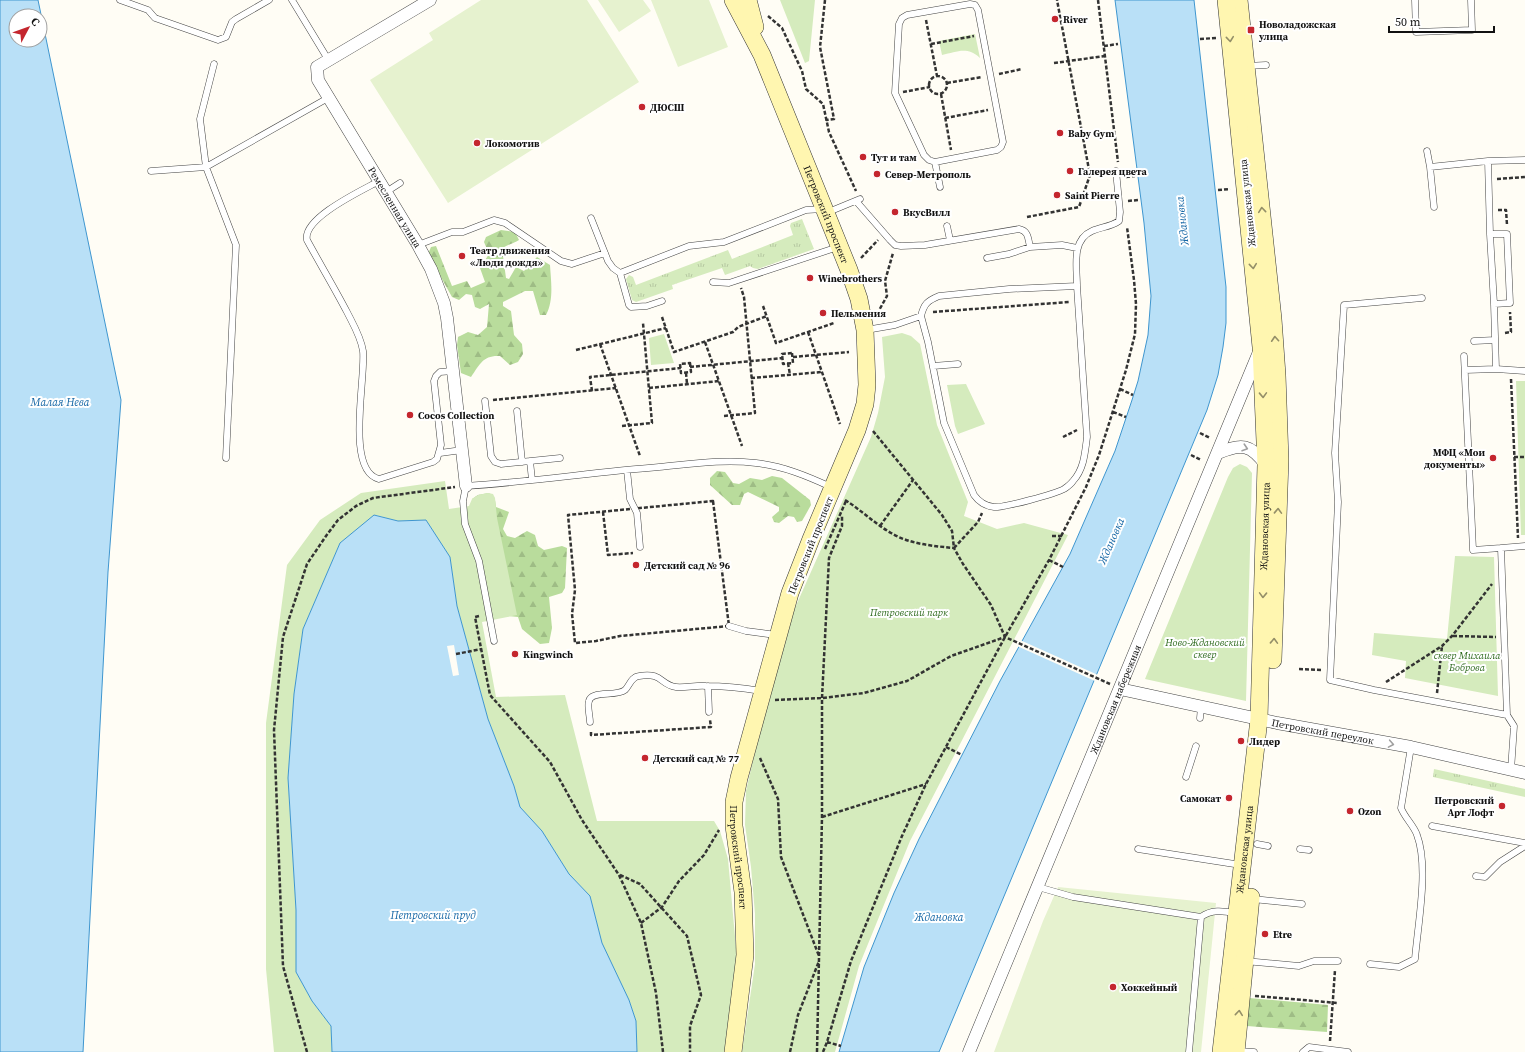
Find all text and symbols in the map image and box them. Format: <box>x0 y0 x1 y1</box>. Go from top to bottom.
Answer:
north arrow <box>8 8 48 48</box>
scale bar <box>1389 8 1494 34</box>
place label: River <box>1063 13 1088 26</box>
text: С <box>27 14 43 29</box>
marker: River <box>1050 14 1060 24</box>
text: 50 m <box>1395 14 1421 30</box>
place label: Новоладожская улица <box>1258 18 1336 43</box>
marker: Новоладожская улица <box>1246 25 1256 35</box>
one-way arrow <box>1225 36 1234 42</box>
place label: ДЮСШ <box>650 101 685 114</box>
marker: ДЮСШ <box>637 102 647 112</box>
place label: Baby Gym <box>1068 127 1114 140</box>
marker: Baby Gym <box>1055 128 1065 138</box>
place label: Локомотив <box>485 137 540 150</box>
marker: Локомотив <box>472 138 482 148</box>
place label: Тут и там <box>871 151 917 164</box>
marker: Тут и там <box>858 152 868 162</box>
street label: Ждановская улица <box>1236 158 1259 247</box>
street label: Ремесленная улица <box>365 164 425 251</box>
street label: Петровский проспект <box>800 164 852 266</box>
place label: Галерея цвета <box>1078 165 1148 178</box>
marker: Галерея цвета <box>1065 166 1075 176</box>
place label: Север-Метрополь <box>885 168 972 181</box>
marker: Север-Метрополь <box>872 169 882 179</box>
place label: Saint Pierre <box>1065 189 1120 202</box>
marker: Saint Pierre <box>1052 190 1062 200</box>
water label: Ждановка <box>1172 195 1193 247</box>
place label: ВкусВилл <box>903 206 950 219</box>
marker: ВкусВилл <box>890 207 900 217</box>
one-way arrow <box>1257 207 1266 213</box>
place label: Театр движения «Люди дождя» <box>470 244 550 269</box>
marker: Театр движения «Люди дождя» <box>457 251 467 261</box>
one-way arrow <box>1249 263 1258 269</box>
place label: Winebrothers <box>818 272 883 285</box>
marker: Winebrothers <box>805 273 815 283</box>
place label: Пельмения <box>831 307 886 320</box>
marker: Пельмения <box>818 308 828 318</box>
one-way arrow <box>1270 336 1279 342</box>
one-way arrow <box>1259 392 1268 398</box>
water label: Малая Нева <box>29 395 90 410</box>
place label: Cocos Collection <box>418 409 494 422</box>
marker: Cocos Collection <box>405 410 415 420</box>
one-way arrow <box>1241 443 1248 452</box>
place label: МФЦ «Мои документы» <box>1424 446 1485 471</box>
marker: МФЦ «Мои документы» <box>1488 453 1498 463</box>
street label: Ждановская улица <box>1257 481 1273 570</box>
street label: Петровский проспект <box>785 494 836 596</box>
one-way arrow <box>1274 508 1282 514</box>
water label: Ждановка <box>1094 515 1128 568</box>
place label: Детский сад № 96 <box>644 559 731 572</box>
marker: Детский сад № 96 <box>631 560 641 570</box>
one-way arrow <box>1259 592 1267 598</box>
park label: Петровский парк <box>869 606 948 619</box>
park label: Ново-Ждановский сквер <box>1164 636 1245 661</box>
one-way arrow <box>1270 638 1278 644</box>
street label: Ждановская набережная <box>1087 643 1144 756</box>
place label: Kingwinch <box>523 648 573 661</box>
marker: Kingwinch <box>510 649 520 659</box>
park label: сквер Михаила Боброва <box>1434 649 1501 674</box>
street label: Петровский переулок <box>1270 716 1375 747</box>
place label: Лидер <box>1249 735 1280 748</box>
marker: Лидер <box>1236 736 1246 746</box>
one-way arrow <box>1388 739 1394 747</box>
place label: Детский сад № 77 <box>653 752 740 765</box>
marker: Детский сад № 77 <box>640 753 650 763</box>
place label: Самокат <box>1180 792 1221 805</box>
marker: Самокат <box>1224 793 1234 803</box>
place label: Петровский Арт Лофт <box>1435 794 1494 819</box>
marker: Петровский Арт Лофт <box>1497 801 1507 811</box>
street label: Ждановская улица <box>1233 804 1256 894</box>
street label: Петровский проспект <box>727 805 750 910</box>
place label: Ozon <box>1358 805 1381 818</box>
marker: Ozon <box>1345 806 1355 816</box>
water label: Петровский пруд <box>390 908 476 923</box>
water label: Ждановка <box>913 910 964 925</box>
place label: Etre <box>1273 928 1292 941</box>
marker: Etre <box>1260 929 1270 939</box>
place label: Хоккейный <box>1121 981 1178 994</box>
marker: Хоккейный <box>1108 982 1118 992</box>
one-way arrow <box>1235 1010 1244 1016</box>

